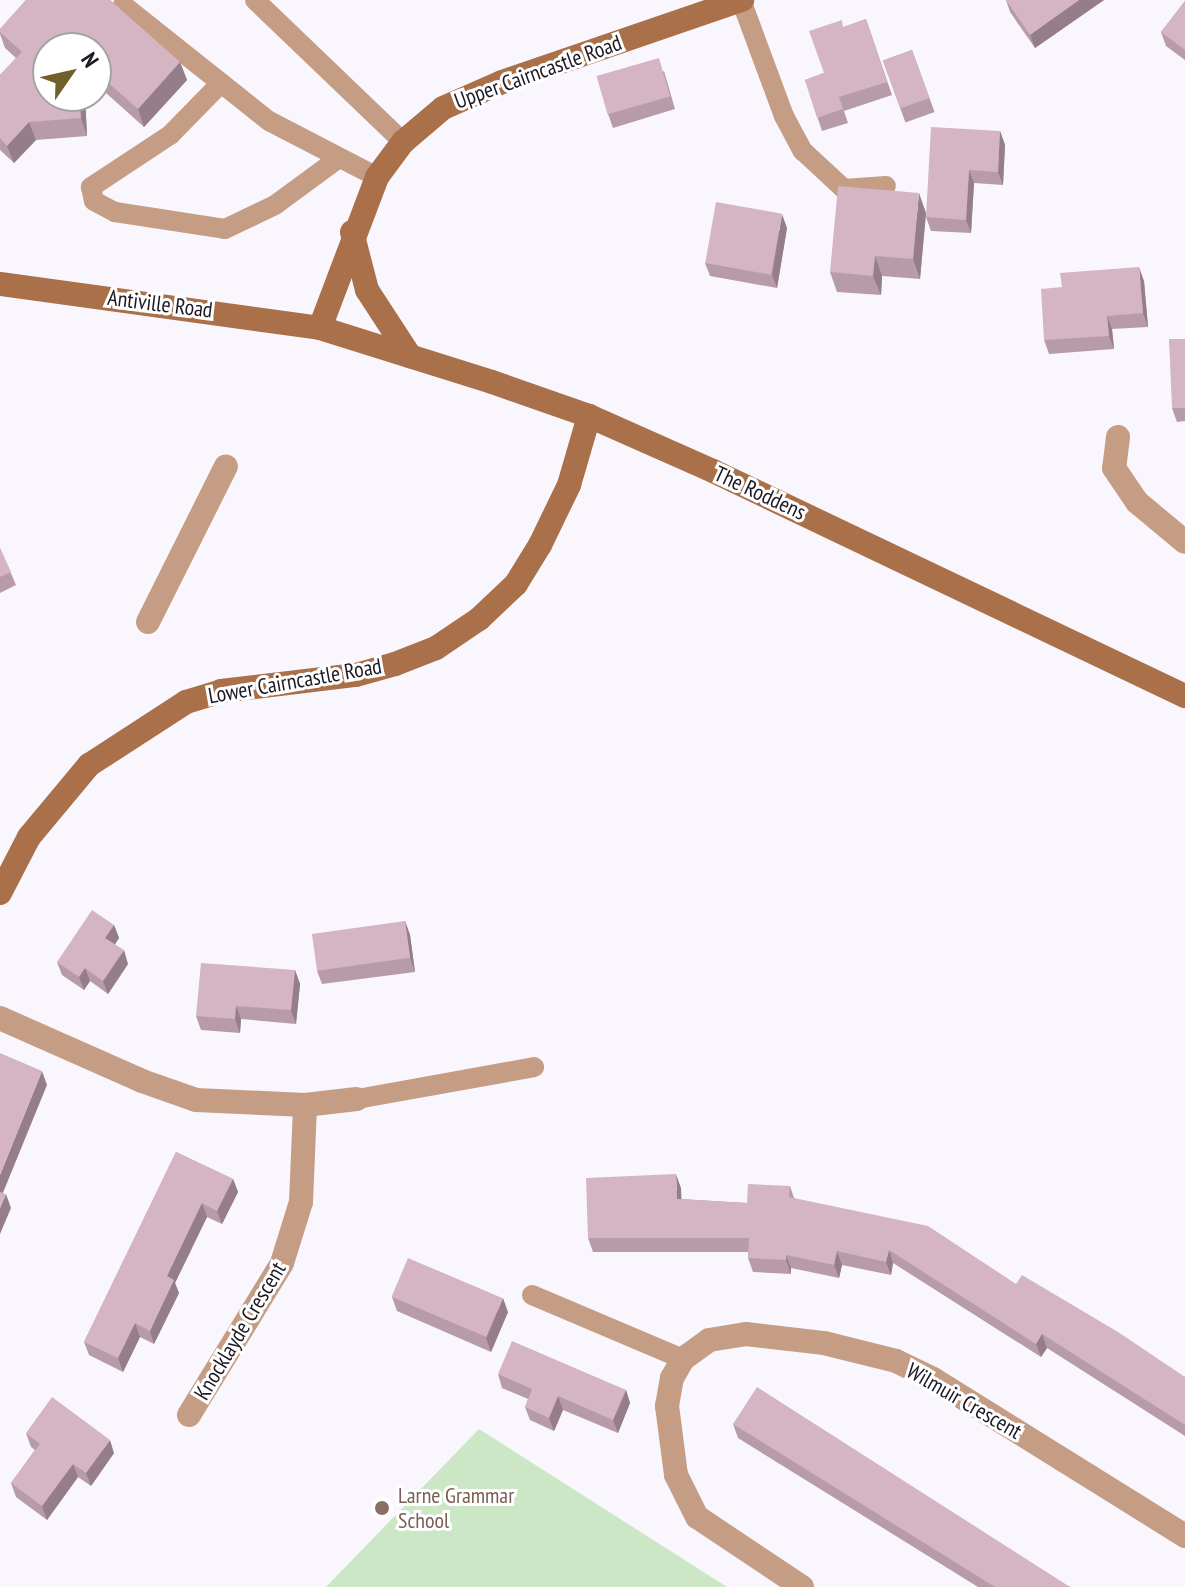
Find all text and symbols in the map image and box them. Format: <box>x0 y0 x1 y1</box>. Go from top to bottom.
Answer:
street label: Upper Cairncastle Road <box>451 30 625 114</box>
north arrow <box>32 32 112 112</box>
text: N <box>75 47 105 72</box>
street label: Antiville Road <box>106 284 214 324</box>
street label: The Roddens <box>710 460 810 526</box>
street label: Lower Cairncastle Road <box>206 653 384 709</box>
street label: Knocklayde Crescent <box>189 1257 291 1405</box>
street label: Wilmuir Crescent <box>902 1357 1026 1445</box>
place label: Larne Grammar School <box>398 1482 514 1534</box>
marker: Larne Grammar School <box>373 1499 391 1517</box>

